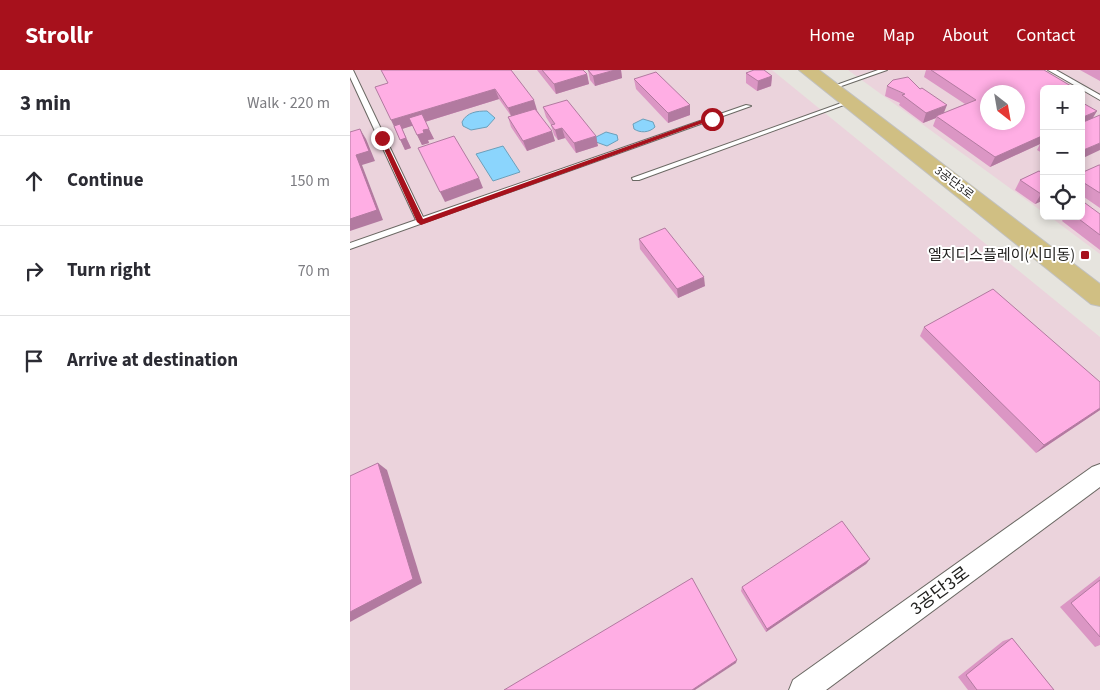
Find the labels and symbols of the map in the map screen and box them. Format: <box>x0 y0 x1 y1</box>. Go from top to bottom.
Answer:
north arrow <box>980 85 1025 130</box>
route start <box>701 108 724 131</box>
route end <box>371 127 394 150</box>
street label: 3공단3로 <box>931 162 977 204</box>
place label: 엘지디스플레이(시미동) <box>928 245 1075 266</box>
marker: 엘지디스플레이(시미동) <box>1079 249 1091 261</box>
street label: 3공단3로 <box>905 561 975 621</box>

